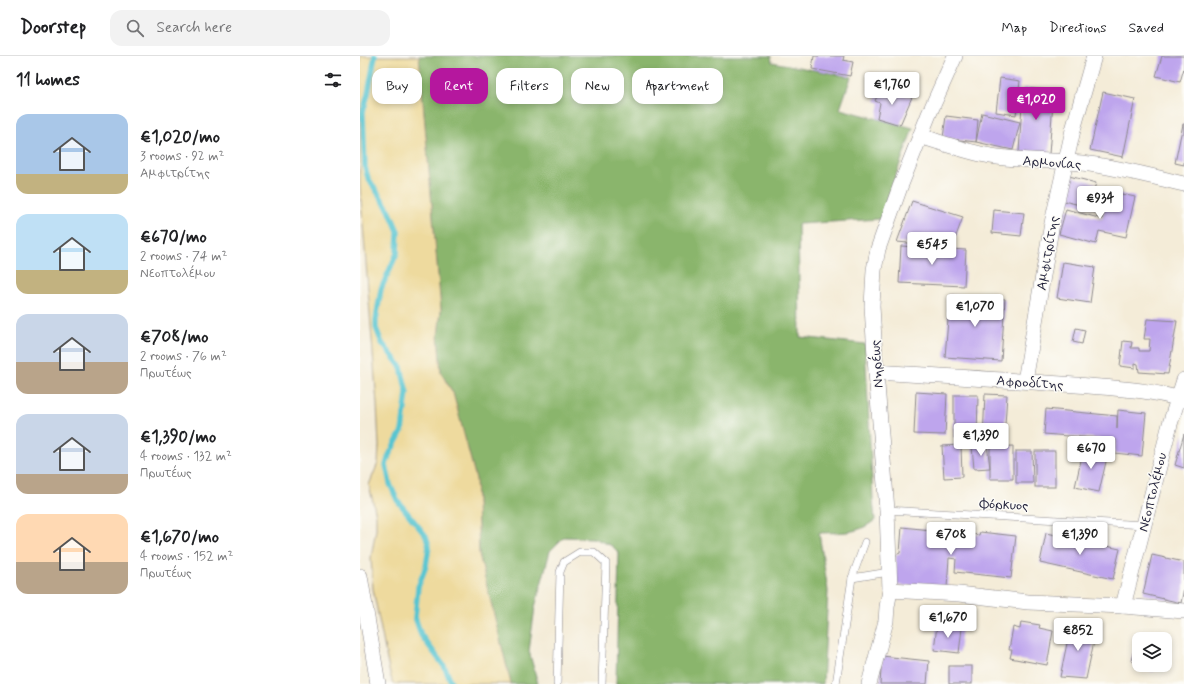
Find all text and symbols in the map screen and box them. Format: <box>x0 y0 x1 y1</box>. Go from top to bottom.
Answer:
search box <box>110 10 390 46</box>
text: Doorstep <box>20 15 86 40</box>
icon: search <box>124 17 146 39</box>
text: Search here <box>156 18 232 38</box>
text: Map <box>1001 19 1027 37</box>
text: Directions <box>1049 19 1107 37</box>
text: Saved <box>1129 19 1164 37</box>
chip: Buy <box>372 68 422 104</box>
chip: Rent <box>430 68 488 104</box>
chip: Filters <box>496 68 563 104</box>
chip: New <box>571 68 624 104</box>
chip: Apartment <box>632 68 723 104</box>
text: 11 homes <box>16 69 80 91</box>
icon: filters <box>322 69 344 91</box>
pin: €1,760 <box>859 72 925 106</box>
text: €1,760 <box>873 76 911 93</box>
pin: €1,020 <box>1003 87 1069 121</box>
text: €1,020 <box>1016 91 1056 108</box>
text: €1,020/mo <box>140 126 220 148</box>
icon: home <box>48 130 96 178</box>
text: 3 rooms · 92 m² <box>140 148 224 165</box>
street label: Αρμονίας <box>1022 152 1082 174</box>
text: Αμφιτρίτης <box>140 165 210 182</box>
pin: €934 <box>1076 186 1124 220</box>
text: €934 <box>1086 190 1114 207</box>
street label: Αμφιτρίτης <box>1033 215 1063 292</box>
text: €670/mo <box>140 226 207 248</box>
icon: home <box>48 230 96 278</box>
pin: €545 <box>908 232 956 266</box>
text: €545 <box>916 236 948 253</box>
text: 2 rooms · 74 m² <box>140 248 227 265</box>
text: Νεοπτολέμου <box>140 265 215 282</box>
pin: €1,070 <box>942 294 1008 328</box>
text: €1,070 <box>955 298 995 315</box>
text: €708/mo <box>140 326 209 348</box>
icon: home <box>48 330 96 378</box>
street label: Νηρέως <box>865 339 888 389</box>
text: 2 rooms · 76 m² <box>140 348 227 365</box>
text: Πρωτέως <box>140 365 192 382</box>
street label: Αφροδίτης <box>996 372 1064 394</box>
pin: €1,390 <box>948 423 1014 457</box>
text: €1,390/mo <box>140 426 216 448</box>
text: €1,390 <box>963 427 999 444</box>
icon: home <box>48 430 96 478</box>
pin: €670 <box>1067 436 1115 470</box>
text: €670 <box>1076 440 1106 457</box>
text: 4 rooms · 132 m² <box>140 448 232 465</box>
street label: Νεοπτολέμου <box>1133 451 1171 534</box>
text: Πρωτέως <box>140 465 192 482</box>
street label: Φόρκυος <box>978 495 1029 515</box>
pin: €708 <box>927 522 975 556</box>
pin: €1,390 <box>1047 522 1113 556</box>
text: €1,670/mo <box>140 526 219 548</box>
text: €708 <box>936 526 966 543</box>
text: €1,390 <box>1062 526 1098 543</box>
icon: home <box>48 530 96 578</box>
text: 4 rooms · 152 m² <box>140 548 233 565</box>
text: Πρωτέως <box>140 565 192 582</box>
pin: €1,670 <box>915 605 981 639</box>
text: €1,670 <box>929 609 967 626</box>
pin: €852 <box>1054 618 1102 652</box>
text: €852 <box>1063 622 1093 639</box>
map controls <box>1132 632 1172 672</box>
button: layers <box>1132 632 1172 672</box>

